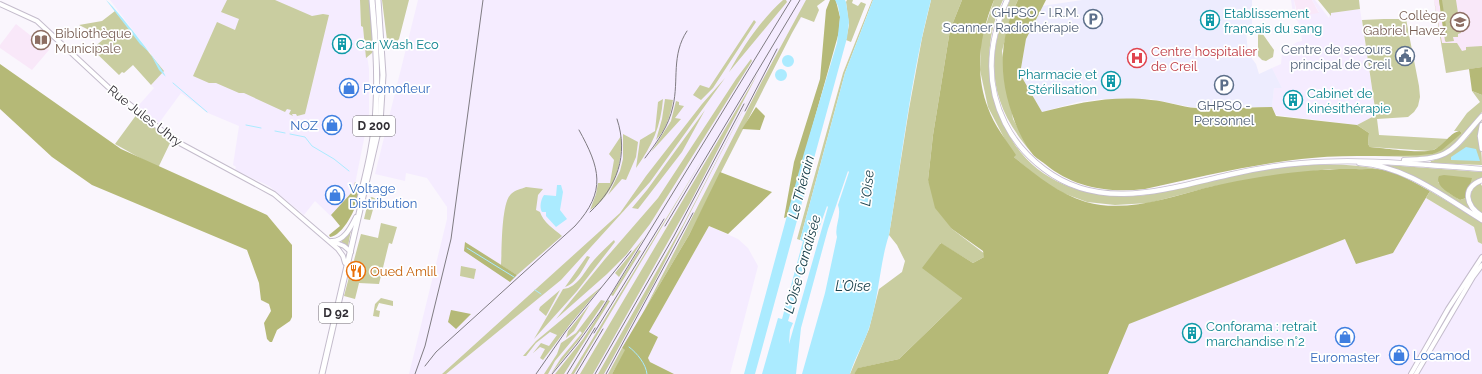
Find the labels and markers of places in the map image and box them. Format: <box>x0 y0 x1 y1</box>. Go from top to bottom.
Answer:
place label: GHPSO - I.R.M. Scanner Radiothérapie <box>943 5 1079 35</box>
place label: Etablissement français du sang <box>1224 6 1322 36</box>
parking icon: GHPSO - I.R.M. Scanner Radiothérapie <box>1082 8 1104 30</box>
place label: Collège Gabriel Havez <box>1363 8 1446 38</box>
building icon: Etablissement français du sang <box>1199 9 1221 31</box>
school or university icon: Collège Gabriel Havez <box>1449 11 1471 33</box>
place label: Bibliothèque Municipale <box>55 26 132 56</box>
library icon: Bibliothèque Municipale <box>30 29 52 51</box>
building icon: Car Wash Eco <box>331 33 353 55</box>
place label: Car Wash Eco <box>356 37 439 52</box>
place label: Centre de secours principal de Creil <box>1281 42 1391 72</box>
place label: Centre hospitalier de Creil <box>1151 44 1258 74</box>
public building icon: Centre de secours principal de Creil <box>1394 45 1416 67</box>
hospital icon: Centre hospitalier de Creil <box>1126 47 1148 69</box>
place label: Pharmacie et Stérilisation <box>1018 67 1098 97</box>
building icon: Pharmacie et Stérilisation <box>1100 70 1122 92</box>
parking icon: GHPSO - Personnel <box>1213 74 1235 96</box>
shop icon: Promofleur <box>338 77 360 99</box>
place label: Promofleur <box>363 81 431 96</box>
place label: Cabinet de kinésithérapie <box>1307 86 1391 116</box>
building icon: Cabinet de kinésithérapie <box>1282 89 1304 111</box>
place label: GHPSO - Personnel <box>1194 98 1255 128</box>
shop icon: NOZ <box>321 114 343 136</box>
place label: NOZ <box>290 118 318 133</box>
place label: Voltage Distribution <box>349 181 417 211</box>
shop icon: Voltage Distribution <box>324 184 346 206</box>
restaurant icon: Oued Amlil <box>345 260 367 282</box>
place label: Oued Amlil <box>370 264 437 279</box>
place label: Conforama : retrait marchandise n°2 <box>1206 319 1317 349</box>
building icon: Conforama : retrait marchandise n°2 <box>1181 322 1203 344</box>
shop icon: Euromaster <box>1334 326 1356 348</box>
shop icon: Locamod <box>1388 344 1410 366</box>
place label: Locamod <box>1413 348 1470 363</box>
place label: Euromaster <box>1310 350 1380 365</box>

